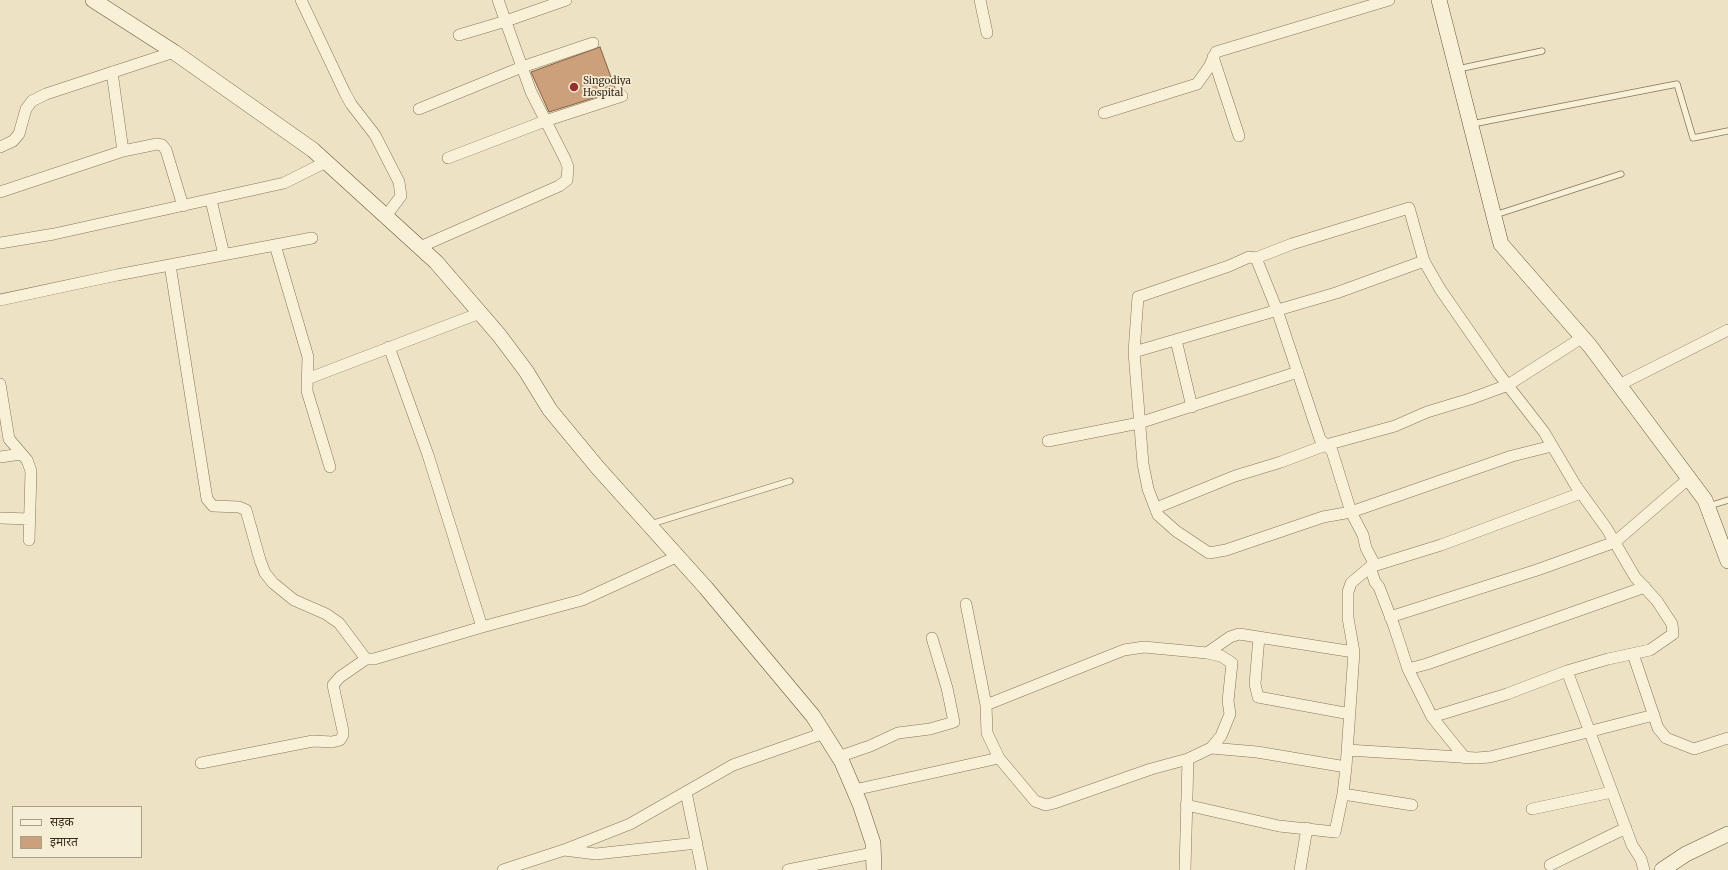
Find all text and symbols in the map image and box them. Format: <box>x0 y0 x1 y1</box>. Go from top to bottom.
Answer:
place label: Singodiya Hospital <box>583 75 631 98</box>
marker: Singodiya Hospital <box>568 81 580 93</box>
legend <box>12 806 142 858</box>
text: सड़क <box>50 814 74 829</box>
text: इमारत <box>50 834 78 849</box>

